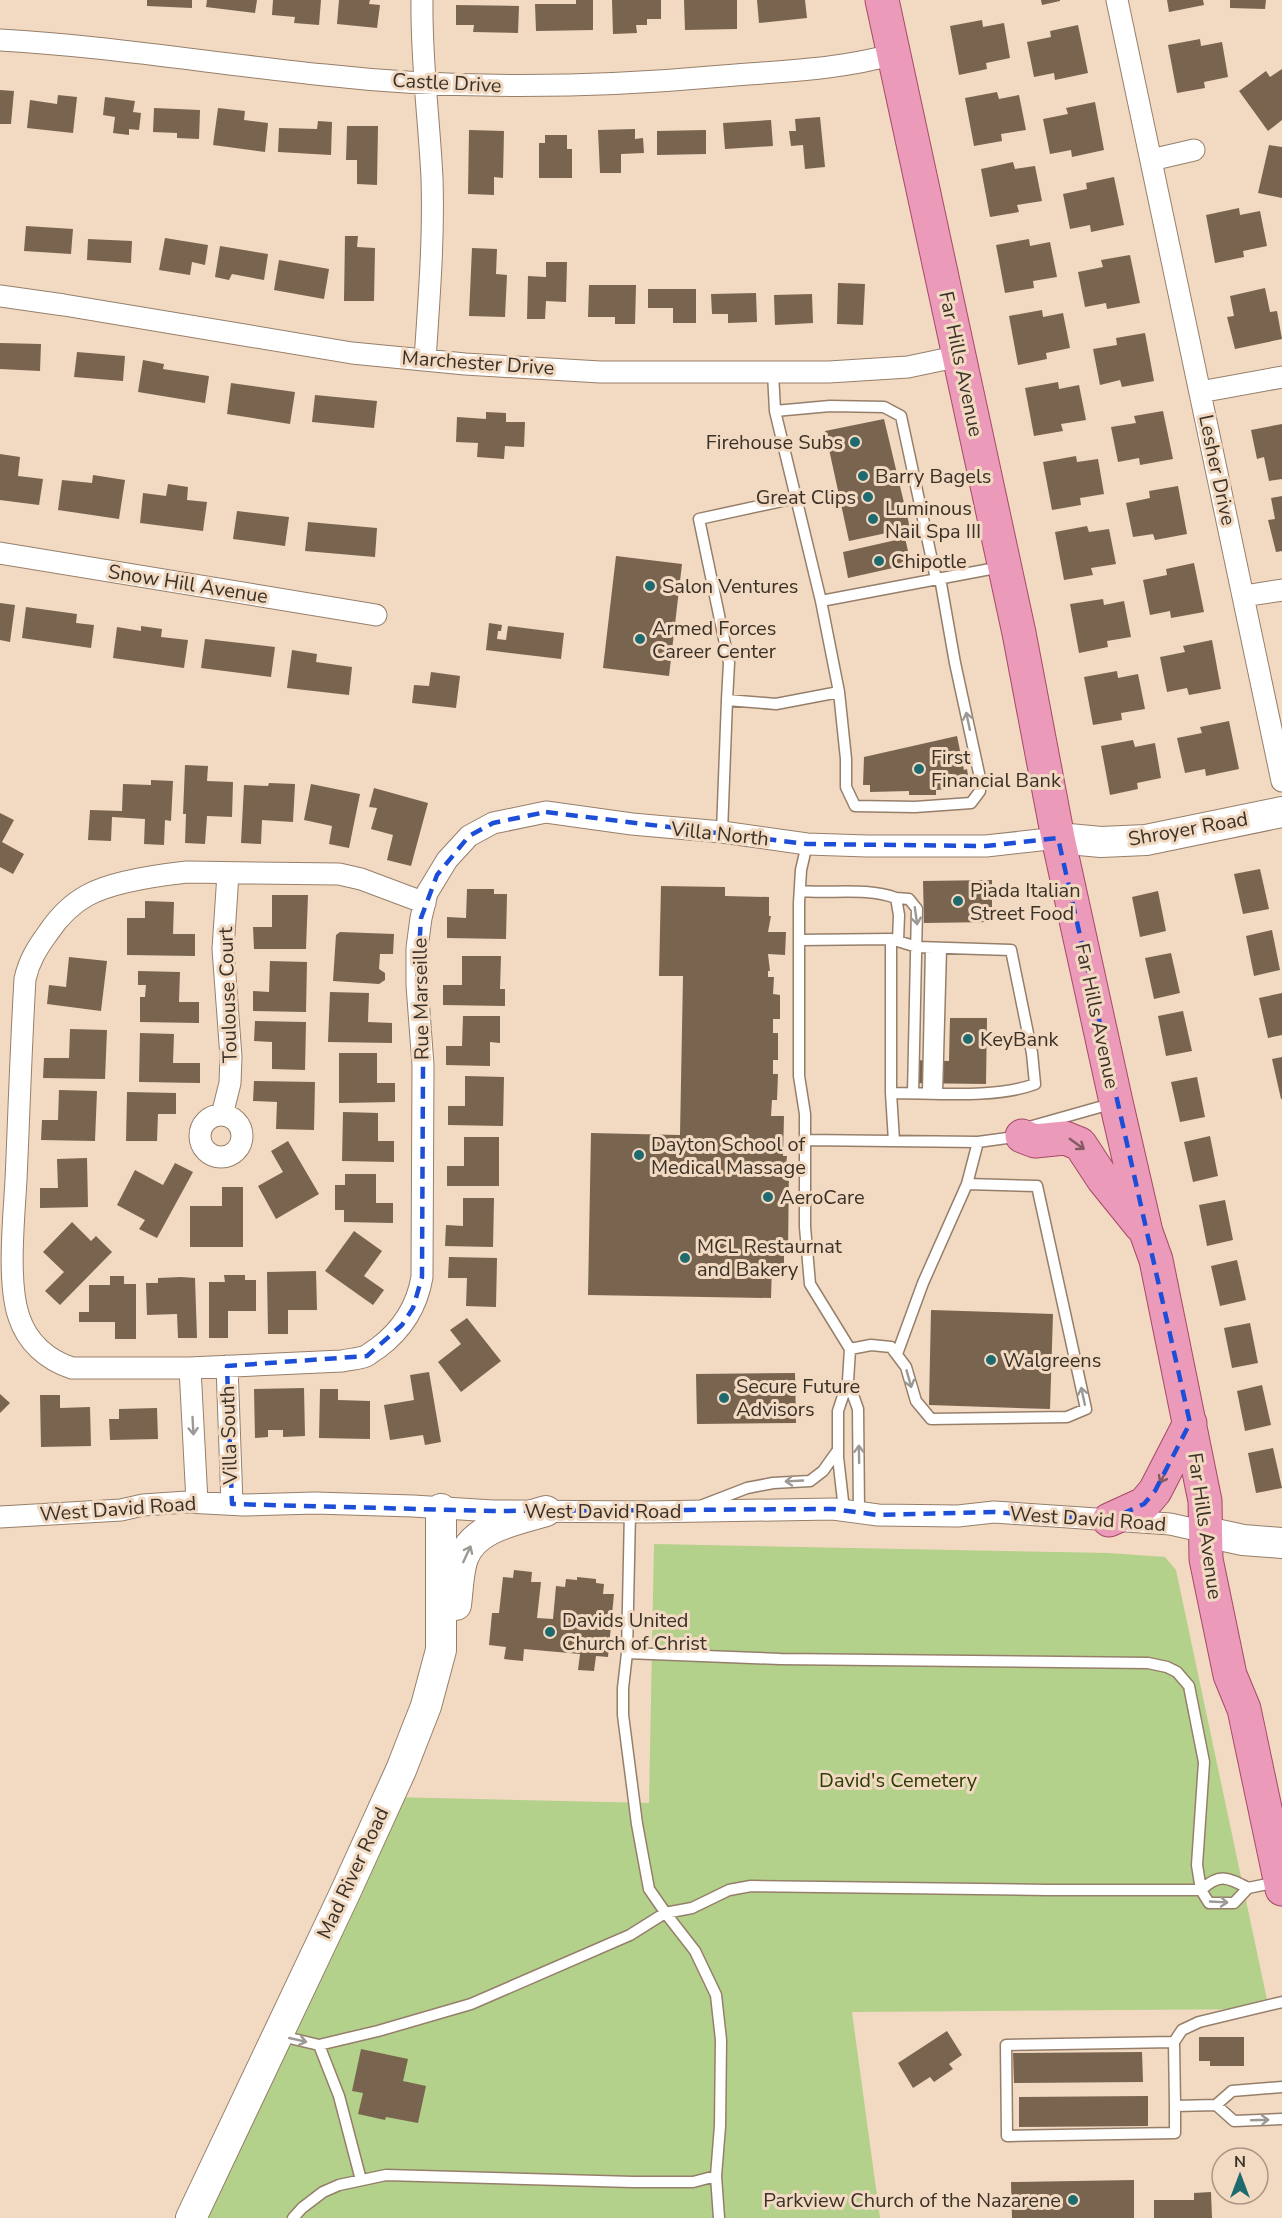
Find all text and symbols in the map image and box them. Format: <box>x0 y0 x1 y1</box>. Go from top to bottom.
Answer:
street label: Castle Drive <box>392 67 502 99</box>
street label: Far Hills Avenue <box>932 289 990 439</box>
street label: Marchester Drive <box>401 344 555 382</box>
street label: Lesher Drive <box>1192 412 1242 528</box>
place label: Firehouse Subs <box>706 429 843 456</box>
marker: Firehouse Subs <box>848 435 862 449</box>
place label: Barry Bagels <box>875 463 991 490</box>
marker: Barry Bagels <box>856 469 870 483</box>
place label: Great Clips <box>756 484 856 511</box>
marker: Great Clips <box>861 490 875 504</box>
place label: Luminous Nail Spa III <box>885 495 981 545</box>
marker: Luminous Nail Spa III <box>866 512 880 526</box>
place label: Chipotle <box>891 548 967 575</box>
marker: Chipotle <box>872 554 886 568</box>
street label: Snow Hill Avenue <box>106 558 270 610</box>
place label: Salon Ventures <box>662 573 798 600</box>
marker: Salon Ventures <box>643 579 657 593</box>
place label: Armed Forces Career Center <box>652 615 776 665</box>
marker: Armed Forces Career Center <box>633 632 647 646</box>
one-way arrow <box>961 712 973 731</box>
place label: First Financial Bank <box>931 744 1062 794</box>
marker: First Financial Bank <box>912 762 926 776</box>
street label: Shroyer Road <box>1126 805 1250 853</box>
street label: Villa North <box>669 815 770 853</box>
place label: Piada Italian Street Food <box>970 877 1081 927</box>
marker: Piada Italian Street Food <box>951 894 965 908</box>
one-way arrow <box>910 906 921 925</box>
street label: Toulouse Court <box>212 925 244 1064</box>
street label: Rue Marseille <box>406 938 436 1060</box>
street label: Far Hills Avenue <box>1068 941 1126 1091</box>
place label: KeyBank <box>980 1026 1060 1053</box>
marker: KeyBank <box>961 1032 975 1046</box>
place label: Dayton School of Medical Massage <box>651 1131 806 1181</box>
one-way arrow <box>1069 1137 1085 1150</box>
marker: Dayton School of Medical Massage <box>632 1148 646 1162</box>
place label: AeroCare <box>780 1184 865 1211</box>
marker: AeroCare <box>761 1190 775 1204</box>
place label: MCL Restaurnat and Bakery <box>697 1233 843 1283</box>
marker: MCL Restaurnat and Bakery <box>678 1251 692 1265</box>
place label: Walgreens <box>1003 1347 1101 1374</box>
marker: Walgreens <box>984 1353 998 1367</box>
one-way arrow <box>904 1369 915 1388</box>
place label: Secure Future Advisors <box>736 1373 860 1423</box>
street label: Villa South <box>214 1385 244 1486</box>
one-way arrow <box>1077 1387 1088 1406</box>
marker: Secure Future Advisors <box>717 1391 731 1405</box>
one-way arrow <box>188 1416 199 1436</box>
one-way arrow <box>853 1444 864 1464</box>
street label: Far Hills Avenue <box>1181 1451 1229 1601</box>
one-way arrow <box>1158 1466 1170 1484</box>
one-way arrow <box>784 1476 804 1487</box>
street label: West David Road <box>39 1490 197 1528</box>
street label: West David Road <box>525 1498 681 1525</box>
street label: West David Road <box>1009 1500 1167 1538</box>
one-way arrow <box>461 1545 473 1563</box>
place label: Davids United Church of Christ <box>562 1607 708 1657</box>
marker: Davids United Church of Christ <box>543 1625 557 1639</box>
park label: David's Cemetery <box>819 1767 978 1794</box>
street label: Mad River Road <box>311 1803 395 1943</box>
one-way arrow <box>1208 1897 1228 1908</box>
one-way arrow <box>289 2035 308 2047</box>
one-way arrow <box>1250 2114 1270 2125</box>
north arrow <box>1210 2146 1270 2206</box>
text: N <box>1234 2151 1246 2173</box>
place label: Parkview Church of the Nazarene <box>763 2187 1061 2214</box>
marker: Parkview Church of the Nazarene <box>1066 2193 1080 2207</box>

